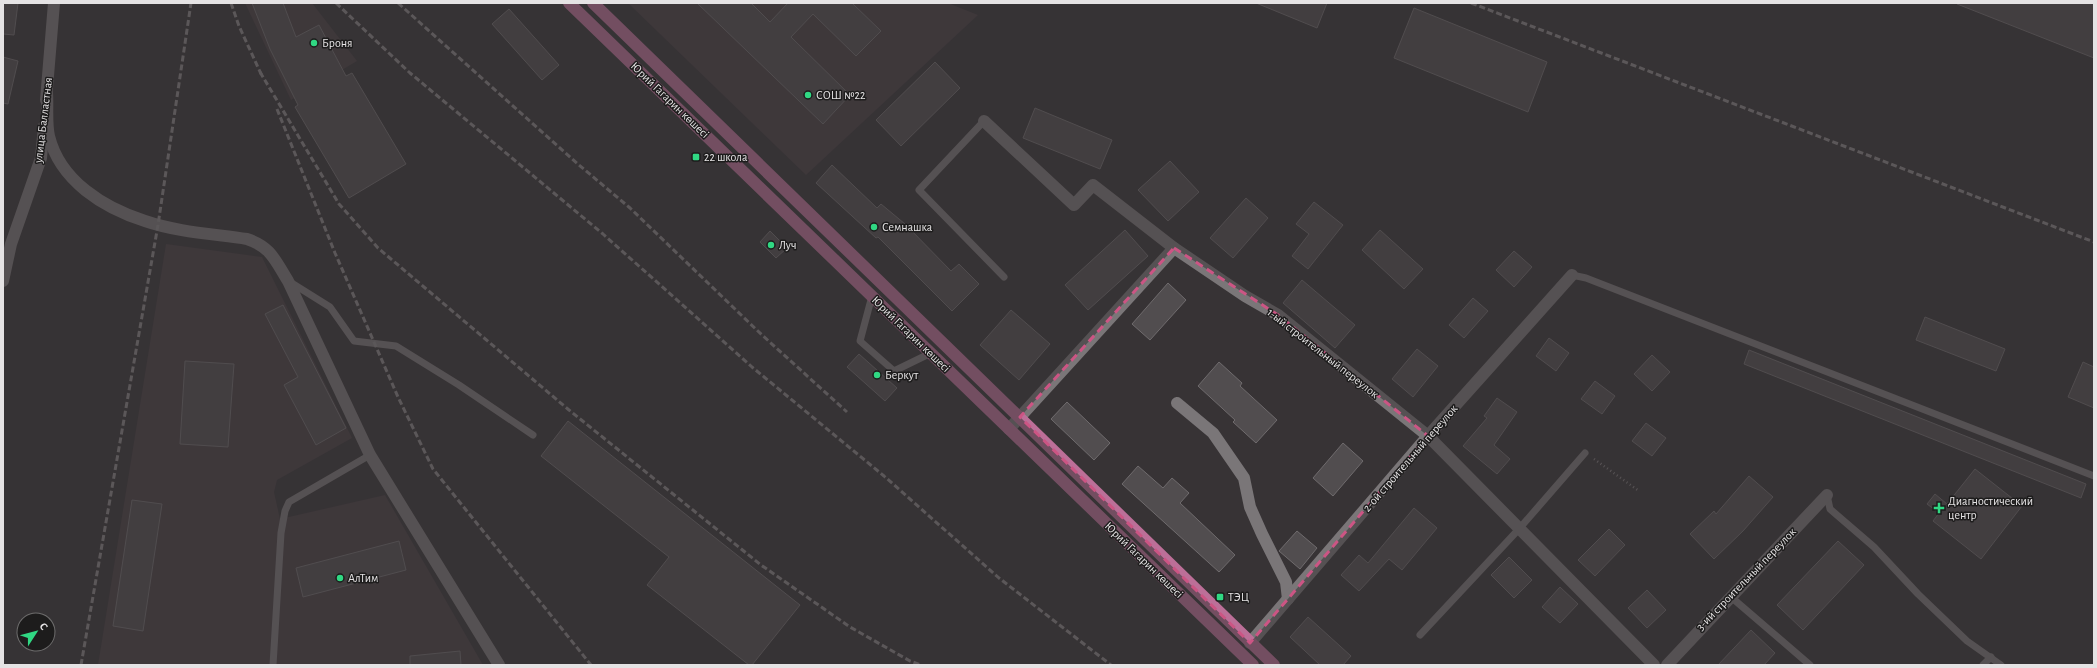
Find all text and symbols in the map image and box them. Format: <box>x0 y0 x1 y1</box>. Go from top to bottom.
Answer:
place label: Броня <box>322 37 353 49</box>
marker: Броня <box>309 38 319 48</box>
street label: Юрий Гагарин көшесі <box>629 60 711 140</box>
street label: улица Балластная <box>32 77 55 165</box>
place label: СОШ №22 <box>816 89 866 101</box>
marker: СОШ №22 <box>803 90 813 100</box>
place label: 22 школа <box>704 151 748 163</box>
marker: 22 школа <box>691 152 701 162</box>
place label: Семнашка <box>882 221 933 233</box>
marker: Семнашка <box>869 222 879 232</box>
place label: Луч <box>779 239 796 252</box>
marker: Луч <box>766 240 776 250</box>
street label: Юрий Гагарин көшесі <box>870 294 952 374</box>
street label: 1-ый строительный переулок <box>1264 306 1381 401</box>
place label: Беркут <box>885 369 919 382</box>
marker: Беркут <box>872 370 882 380</box>
street label: 2-ой строительный переулок <box>1360 402 1461 514</box>
place label: Диагностический центр <box>1948 495 2033 521</box>
marker: Диагностический центр <box>1933 502 1945 514</box>
street label: Юрий Гагарин көшесі <box>1103 520 1185 600</box>
street label: 3-ий строительный переулок <box>1694 525 1799 633</box>
place label: АлТим <box>348 572 378 584</box>
marker: АлТим <box>335 573 345 583</box>
place label: ТЭЦ <box>1228 591 1249 603</box>
marker: ТЭЦ <box>1215 592 1225 602</box>
north arrow <box>16 612 56 652</box>
text: С <box>37 621 50 632</box>

